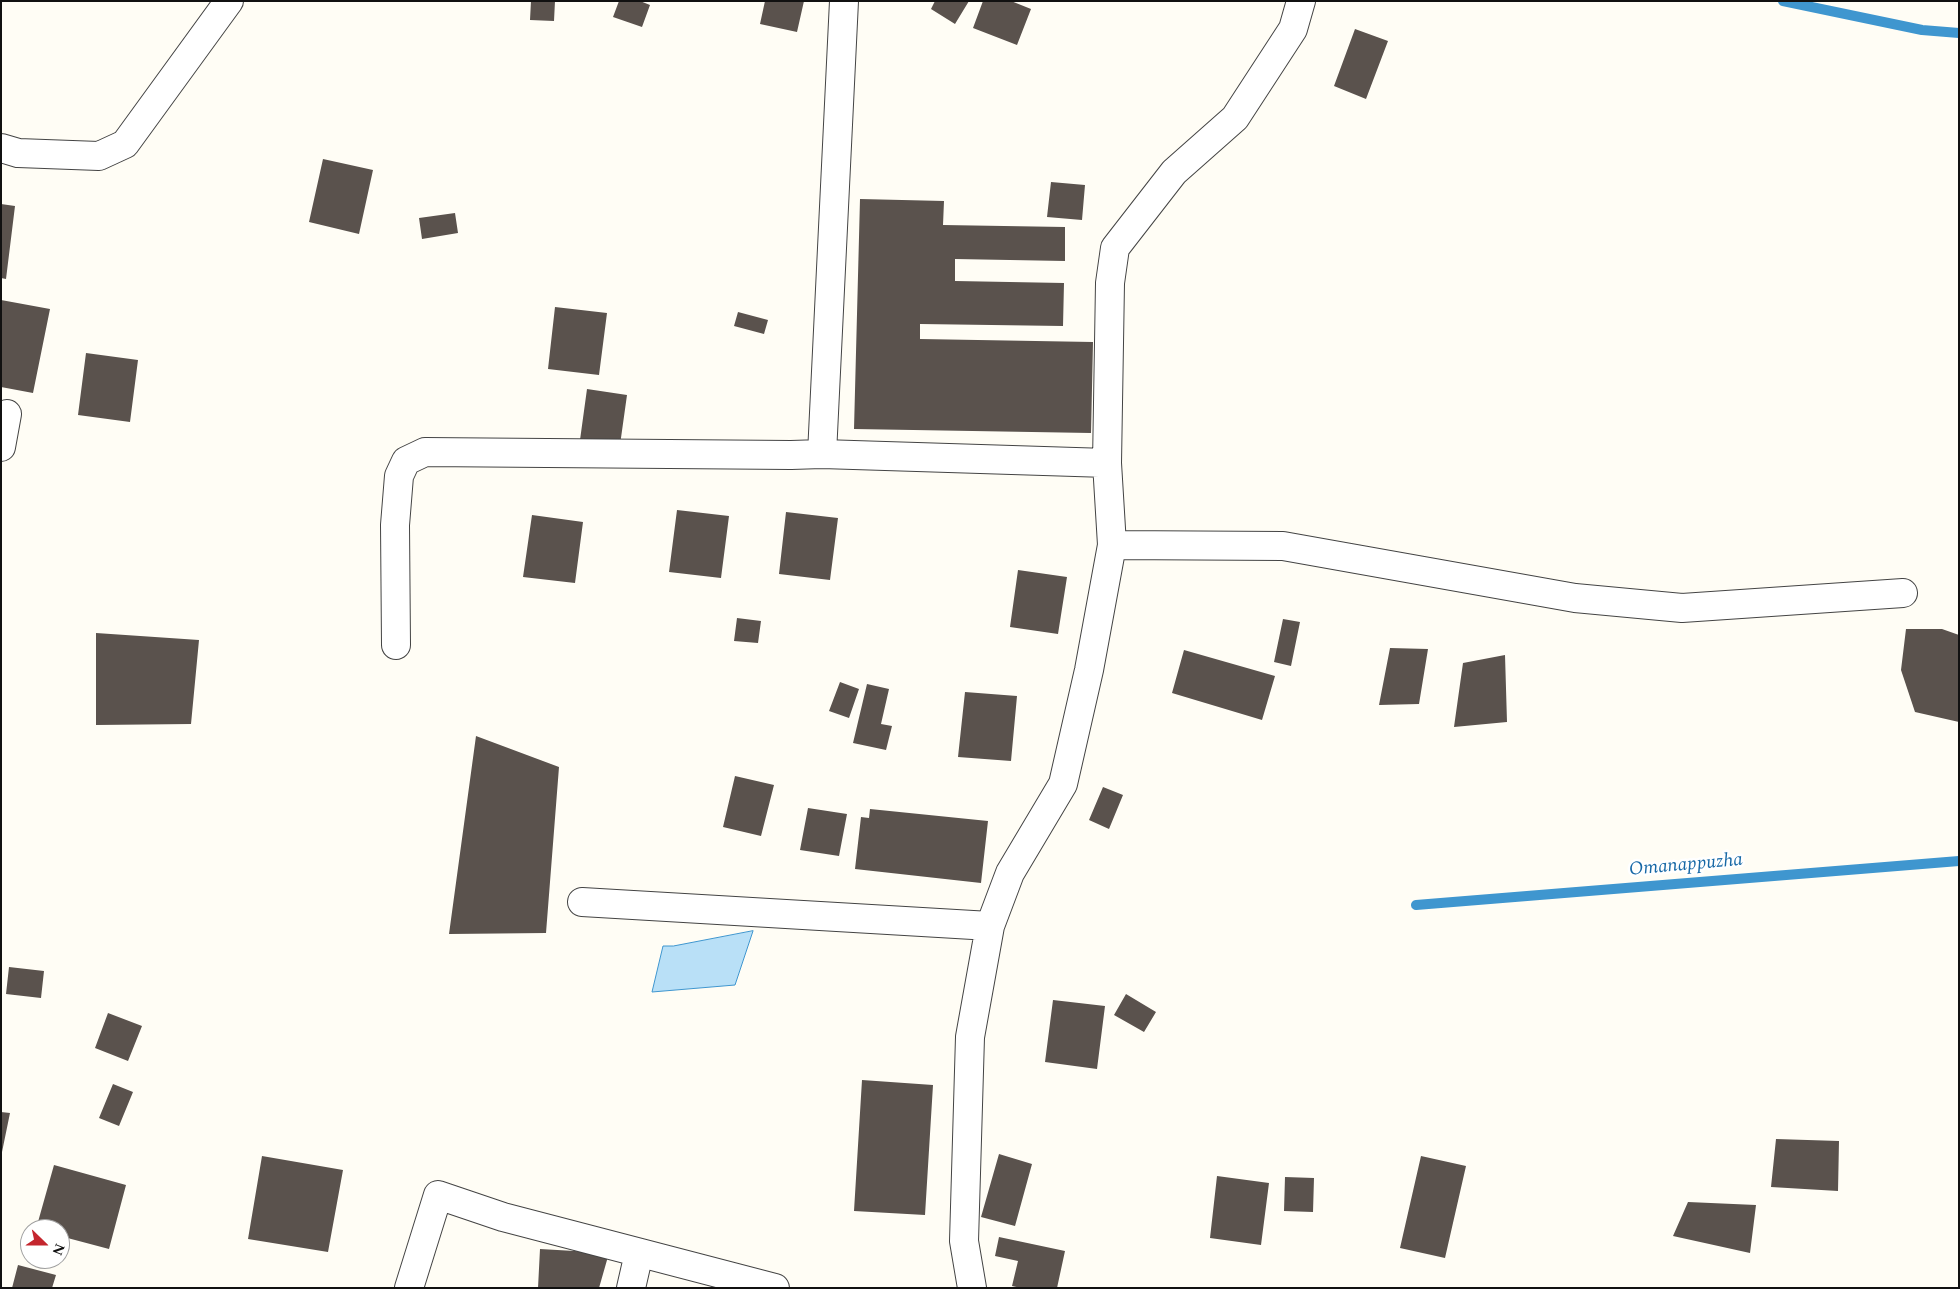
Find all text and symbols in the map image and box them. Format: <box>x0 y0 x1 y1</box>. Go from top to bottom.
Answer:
water label: Omanappuzha <box>1628 850 1744 882</box>
north arrow <box>20 1219 70 1269</box>
text: N <box>47 1240 70 1259</box>

